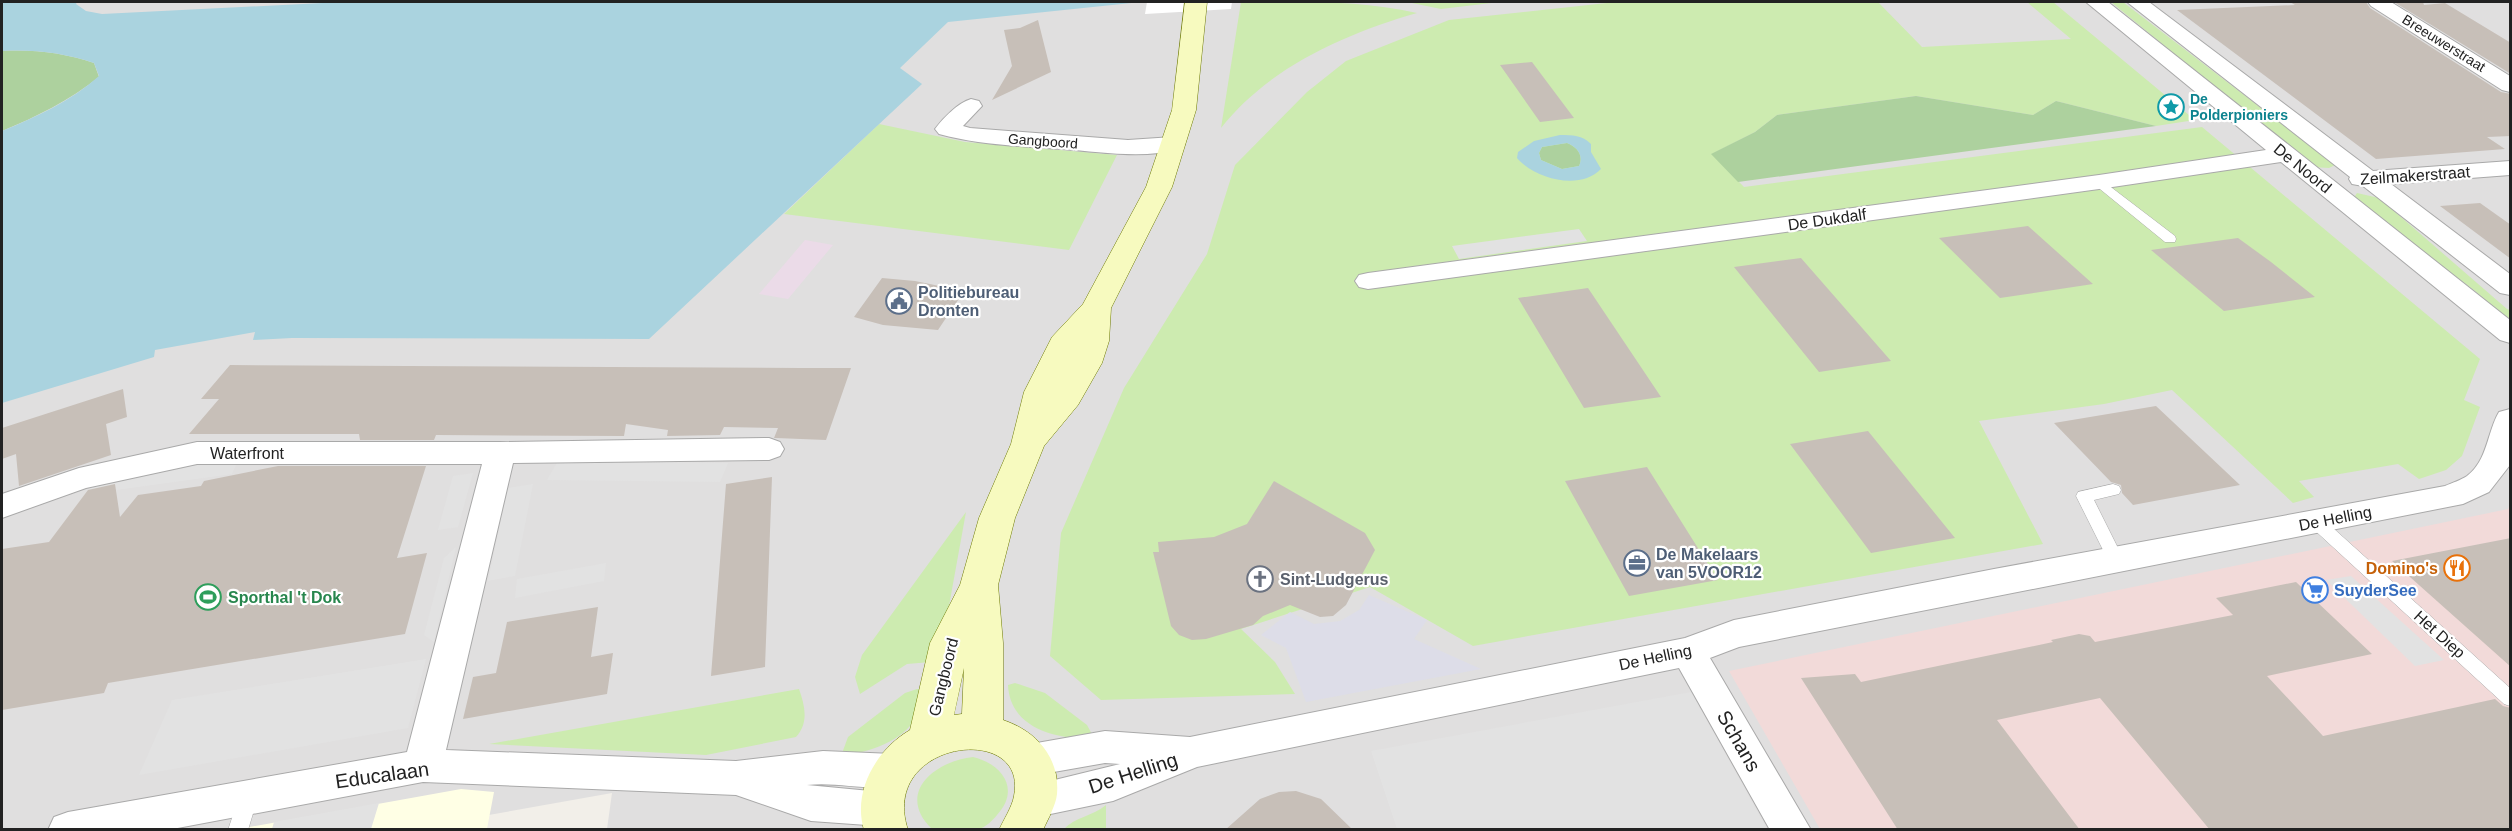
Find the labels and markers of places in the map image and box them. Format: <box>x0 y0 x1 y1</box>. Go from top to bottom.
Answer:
place label: De Polderpioniers <box>2190 91 2288 123</box>
place icon: De Polderpioniers <box>2156 92 2186 122</box>
place label: Politiebureau Dronten <box>918 284 1019 319</box>
public building icon: Politiebureau Dronten <box>884 286 914 316</box>
place label: De Makelaars van 5VOOR12 <box>1656 546 1762 581</box>
office icon: De Makelaars van 5VOOR12 <box>1622 548 1652 578</box>
restaurant icon: Domino's <box>2442 553 2472 583</box>
place label: Domino's <box>2366 560 2438 577</box>
church icon: Sint-Ludgerus <box>1245 564 1275 594</box>
place label: Sint-Ludgerus <box>1280 571 1389 588</box>
supermarket icon: SuyderSee <box>2300 575 2330 605</box>
sports icon: Sporthal 't Dok <box>193 582 223 612</box>
place label: SuyderSee <box>2334 582 2417 599</box>
place label: Sporthal 't Dok <box>228 589 341 606</box>

